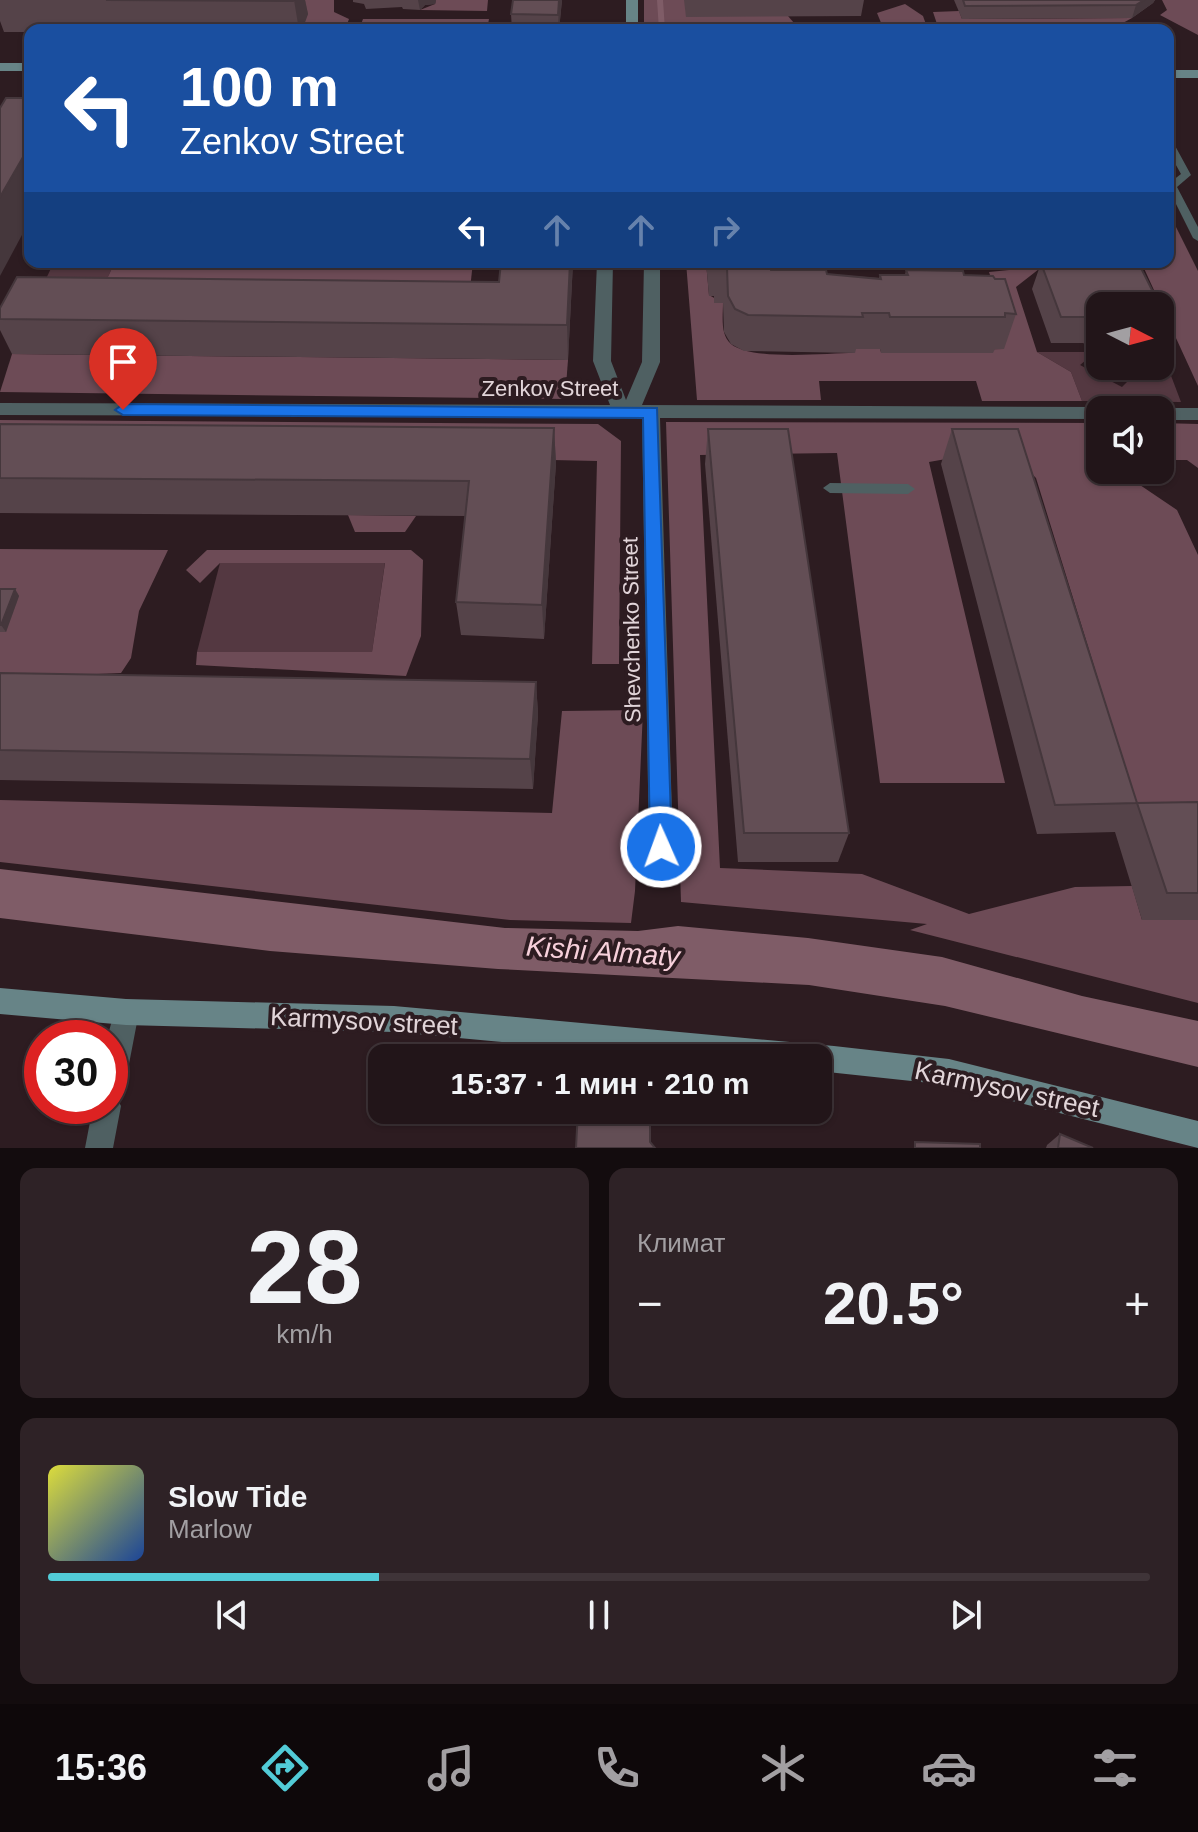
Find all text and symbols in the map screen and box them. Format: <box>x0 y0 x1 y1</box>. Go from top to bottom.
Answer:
text: 100 m <box>180 55 339 118</box>
icon: left <box>48 56 152 160</box>
text: Zenkov Street <box>180 121 404 162</box>
icon: left <box>451 208 495 252</box>
icon: ahead <box>535 208 579 252</box>
icon: ahead <box>619 208 663 252</box>
icon: right <box>703 208 747 252</box>
north arrow <box>1086 292 1174 380</box>
map controls <box>1086 292 1174 484</box>
pin <box>89 328 157 410</box>
icon: arrive <box>101 340 145 384</box>
street label: Zenkov Street <box>482 376 618 401</box>
button: sound <box>1086 396 1174 484</box>
street label: Shevchenko Street <box>617 537 646 723</box>
position arrow <box>619 805 703 889</box>
water label: Kіshі Almaty <box>525 931 683 972</box>
street label: Karmysov street <box>269 1001 459 1041</box>
speed limit sign: 30 <box>24 1020 128 1124</box>
street label: Karmysov street <box>912 1055 1103 1123</box>
text: 15:37 · 1 мин · 210 m <box>451 1067 749 1100</box>
text: 28 <box>247 1209 362 1325</box>
text: Климат <box>637 1228 726 1258</box>
text: 20.5° <box>823 1270 964 1337</box>
text: − <box>637 1279 663 1328</box>
text: + <box>1124 1279 1150 1328</box>
text: km/h <box>276 1319 333 1349</box>
text: Slow Tide <box>168 1480 307 1513</box>
text: Marlow <box>168 1514 252 1544</box>
icon: previous <box>210 1593 254 1637</box>
icon: pause <box>577 1593 621 1637</box>
icon: next <box>944 1593 988 1637</box>
icon: directions <box>257 1740 313 1796</box>
icon: music <box>423 1740 479 1796</box>
icon: phone <box>589 1740 645 1796</box>
icon: climate <box>755 1740 811 1796</box>
icon: car <box>921 1740 977 1796</box>
icon: filters <box>1087 1740 1143 1796</box>
text: 15:36 <box>55 1747 147 1788</box>

